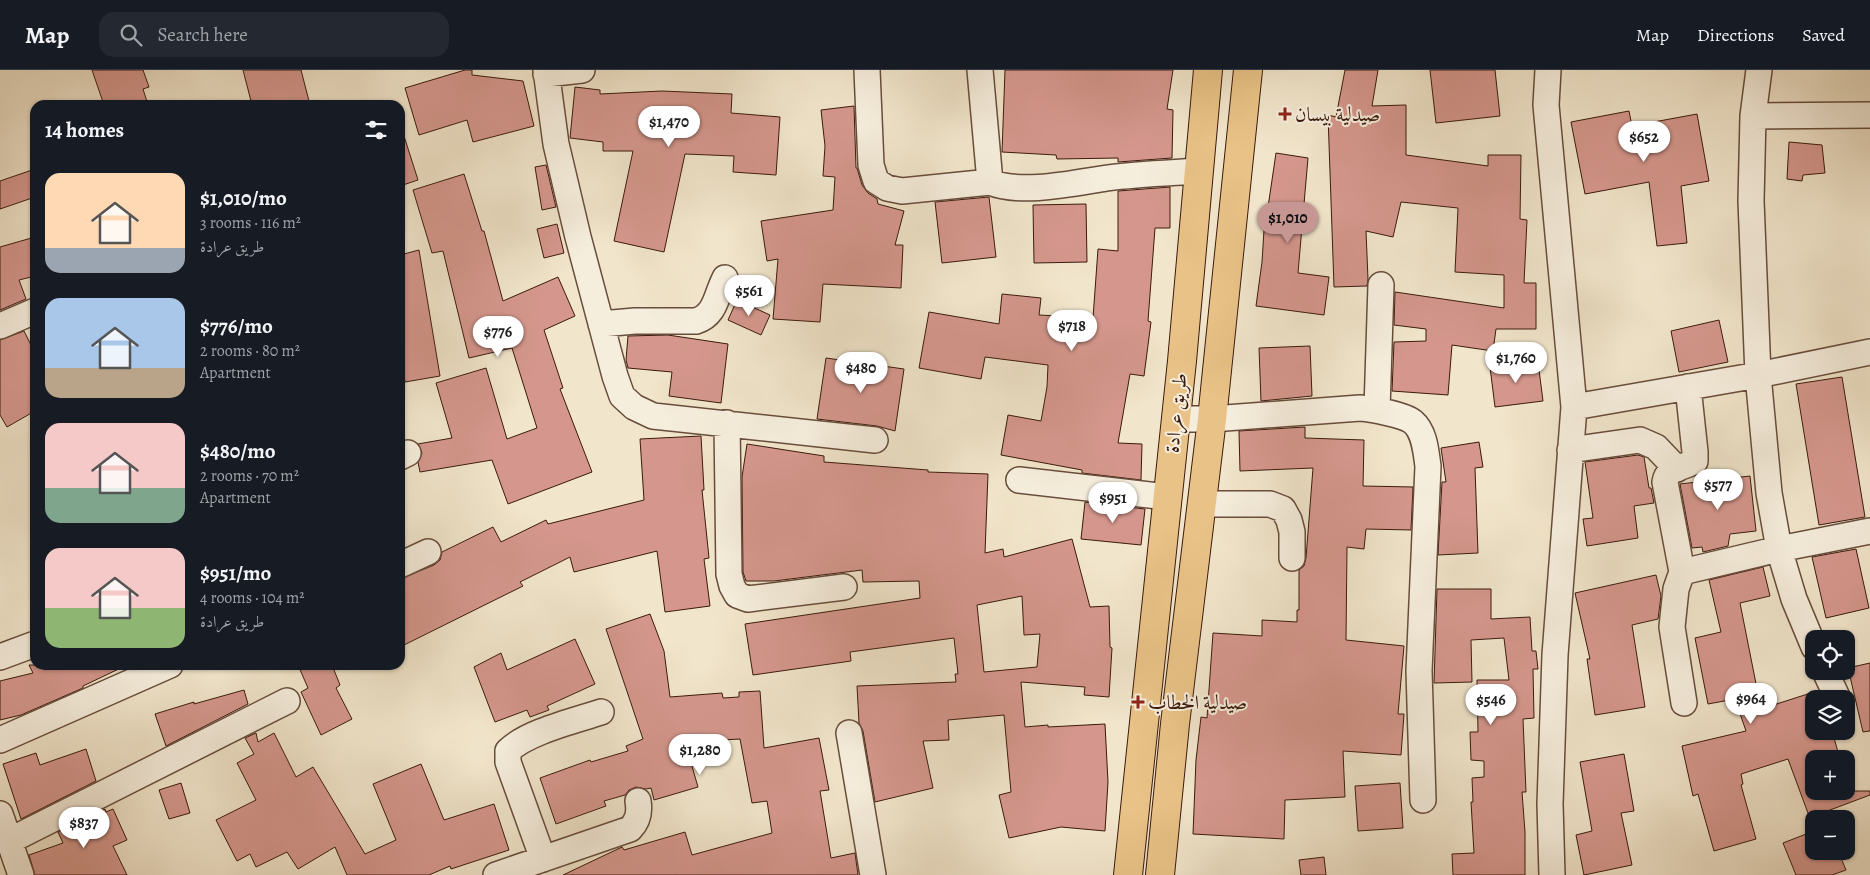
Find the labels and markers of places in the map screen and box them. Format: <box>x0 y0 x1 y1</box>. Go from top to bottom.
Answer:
place label: صيدلية بيسان <box>1295 101 1380 128</box>
pin: $1,470 <box>628 106 710 148</box>
marker: صيدلية بيسان <box>1279 108 1291 120</box>
pin: $652 <box>1614 121 1674 163</box>
pin: $1,010 <box>1247 202 1329 244</box>
pin: $561 <box>719 274 779 317</box>
pin: $718 <box>1042 310 1102 352</box>
pin: $776 <box>468 316 528 358</box>
pin: $1,760 <box>1475 342 1557 384</box>
pin: $480 <box>831 352 891 394</box>
pin: $577 <box>1688 468 1748 511</box>
pin: $951 <box>1083 482 1143 524</box>
pin: $964 <box>1721 682 1781 725</box>
pin: $546 <box>1461 684 1521 726</box>
place label: صيدلية الخطاب <box>1148 689 1247 716</box>
marker: صيدلية الخطاب <box>1132 696 1144 708</box>
pin: $1,280 <box>659 734 741 776</box>
pin: $837 <box>54 806 114 849</box>

